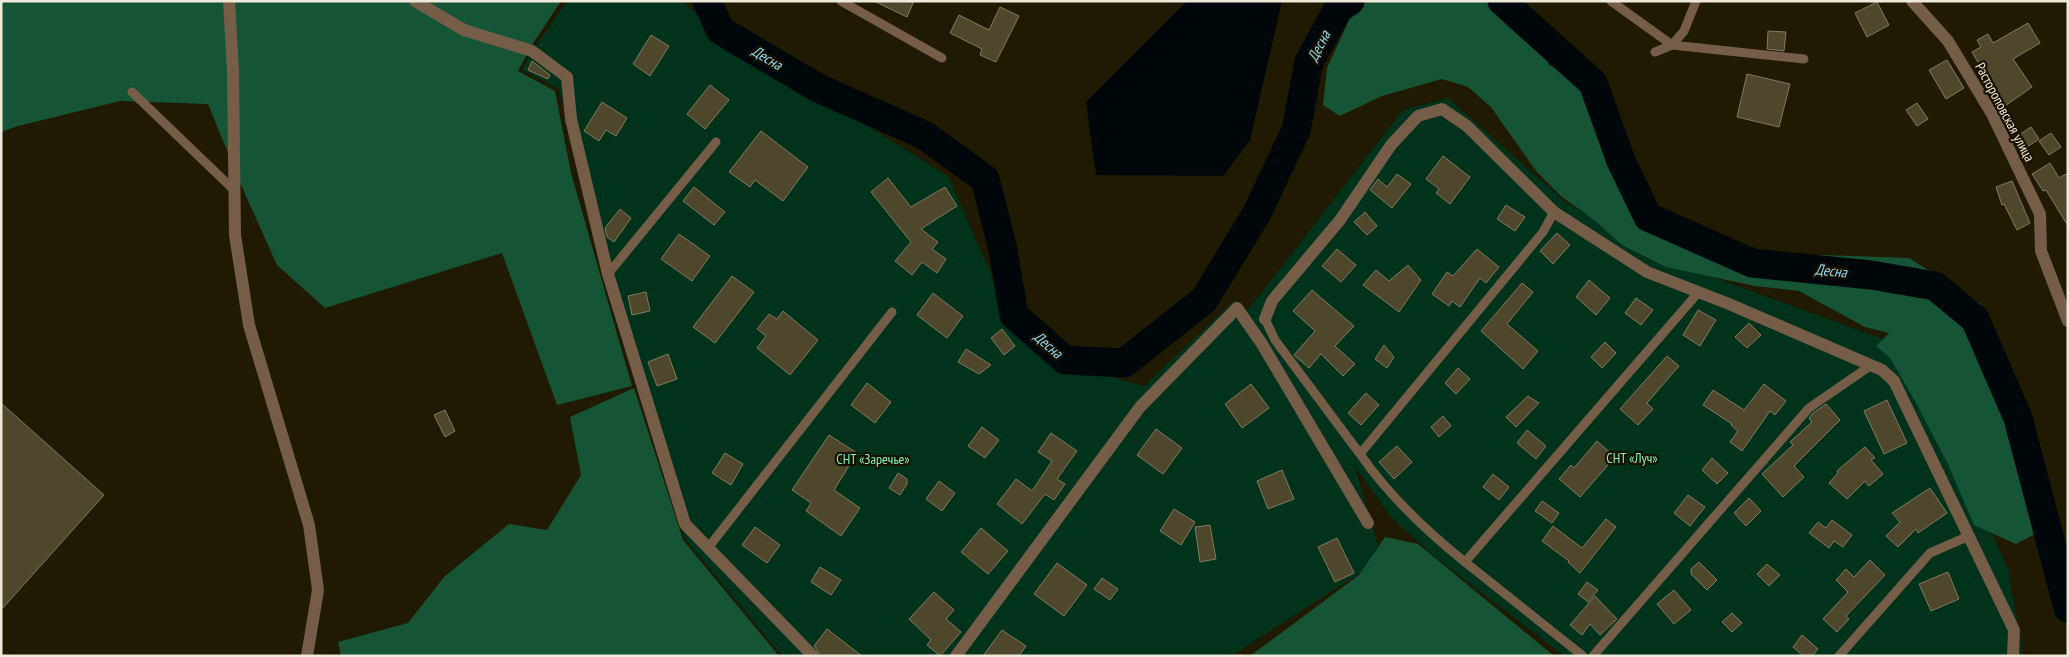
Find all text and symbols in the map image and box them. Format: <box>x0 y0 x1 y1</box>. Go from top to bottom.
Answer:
water label: Десна <box>1302 26 1335 65</box>
water label: Десна <box>748 41 787 74</box>
street label: Растороповская улица <box>1971 59 2039 165</box>
water label: Десна <box>1813 259 1849 282</box>
water label: Десна <box>1029 326 1067 363</box>
park label: СНТ «Луч» <box>1606 449 1658 467</box>
park label: СНТ «Заречье» <box>836 450 910 468</box>

